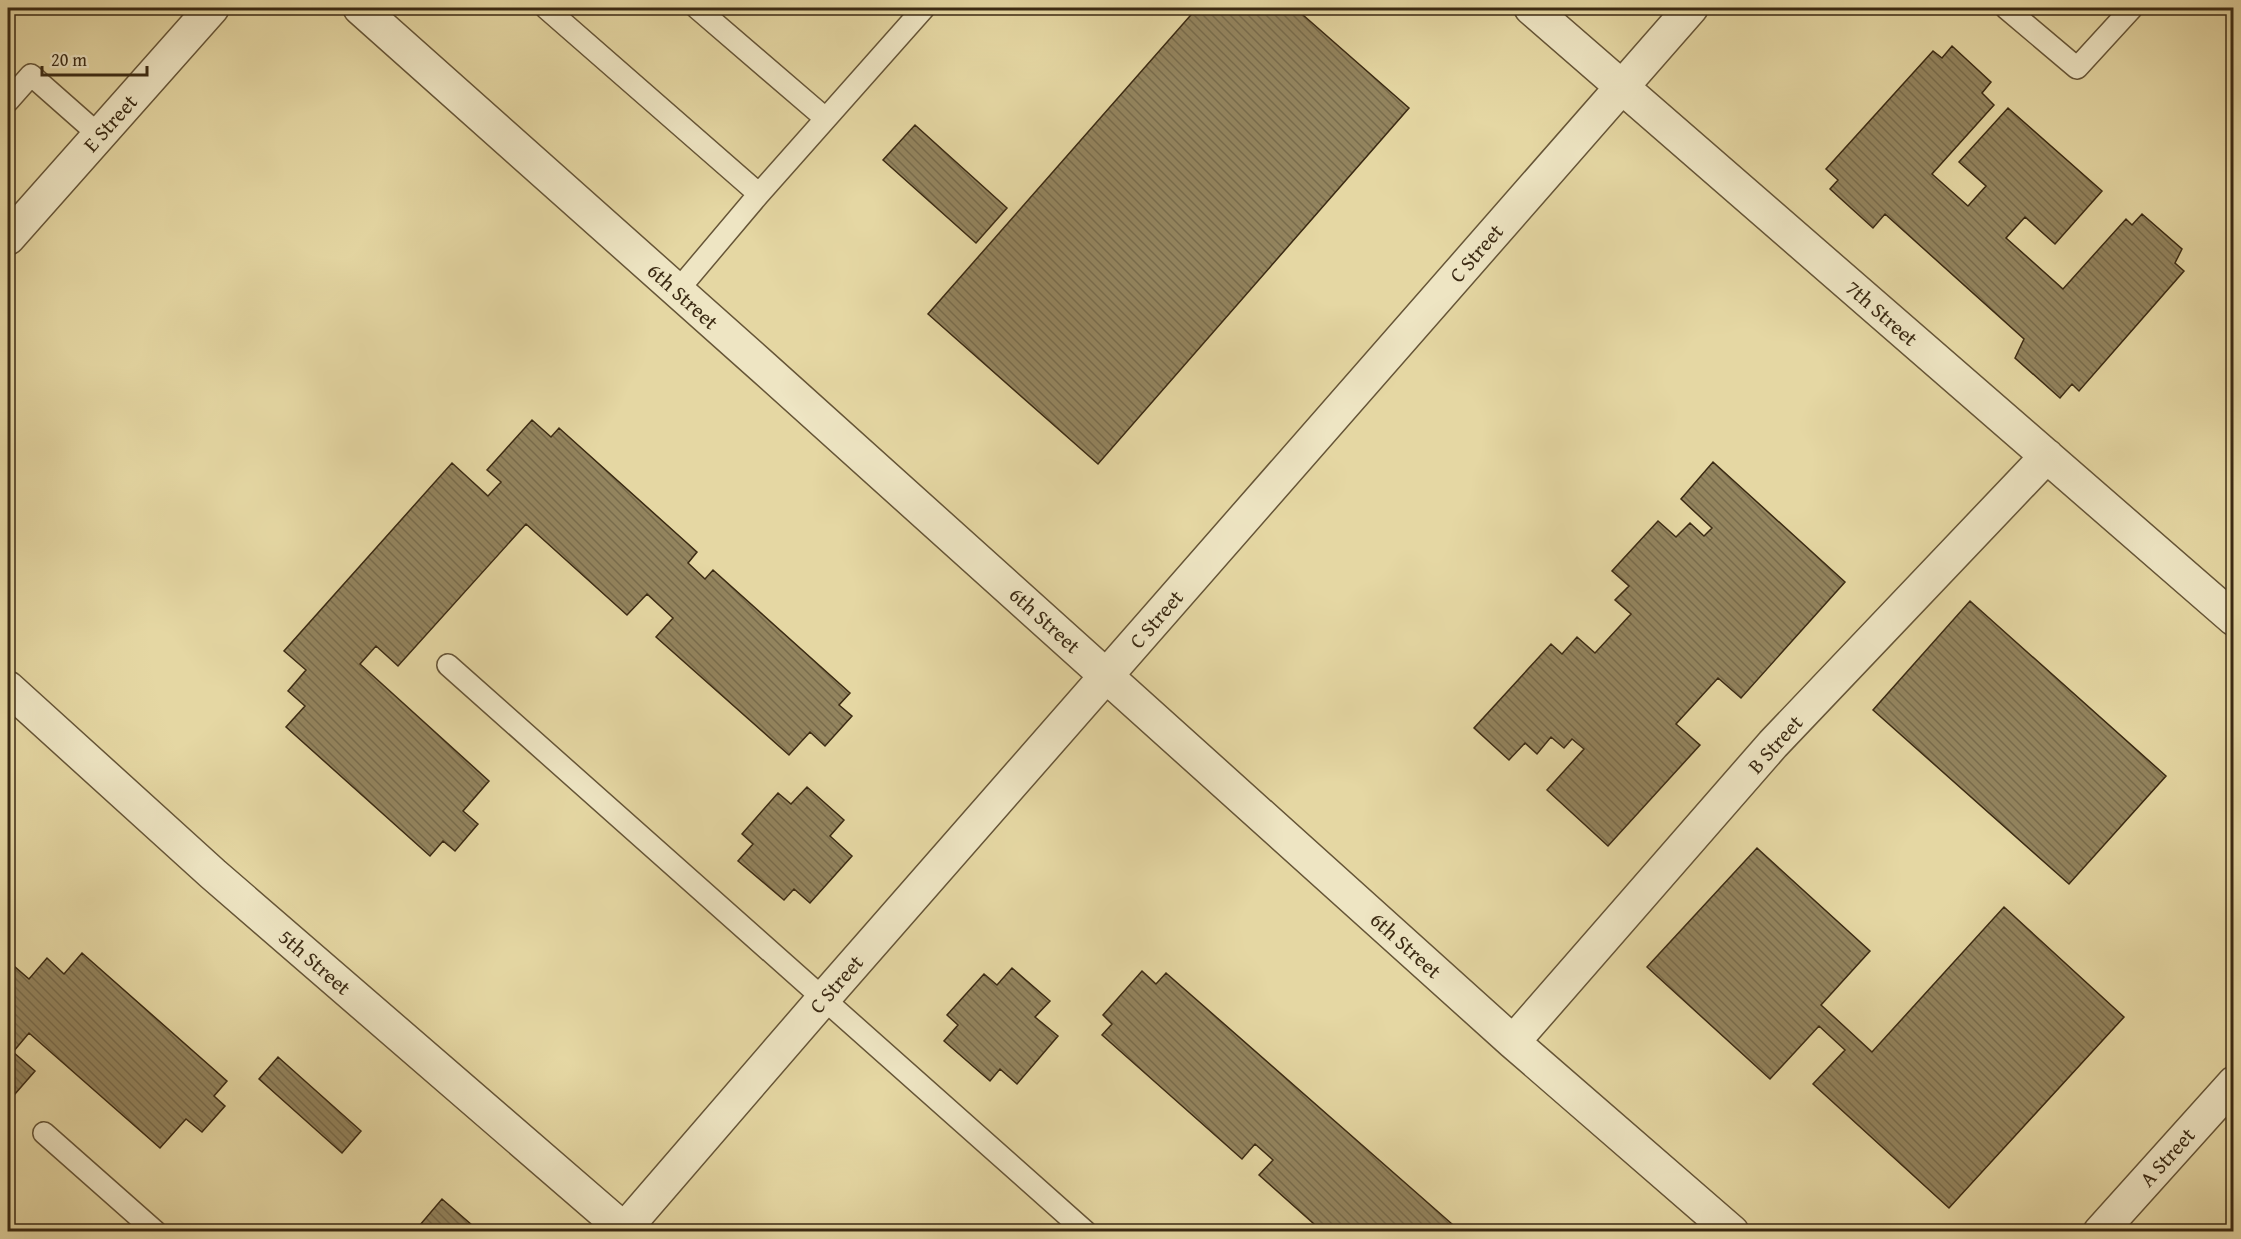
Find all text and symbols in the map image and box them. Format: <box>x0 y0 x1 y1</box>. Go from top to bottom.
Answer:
scale bar <box>42 39 147 77</box>
text: 20 m <box>51 46 87 73</box>
street label: E Street <box>76 87 145 159</box>
street label: C Street <box>1442 216 1511 289</box>
street label: 6th Street <box>640 255 726 337</box>
street label: 7th Street <box>1839 273 1925 354</box>
street label: 6th Street <box>1002 579 1088 661</box>
street label: C Street <box>1122 582 1191 655</box>
street label: B Street <box>1740 707 1810 780</box>
street label: 6th Street <box>1363 904 1449 986</box>
street label: 5th Street <box>272 922 358 1003</box>
street label: C Street <box>802 947 871 1020</box>
street label: A Street <box>2132 1120 2202 1194</box>

